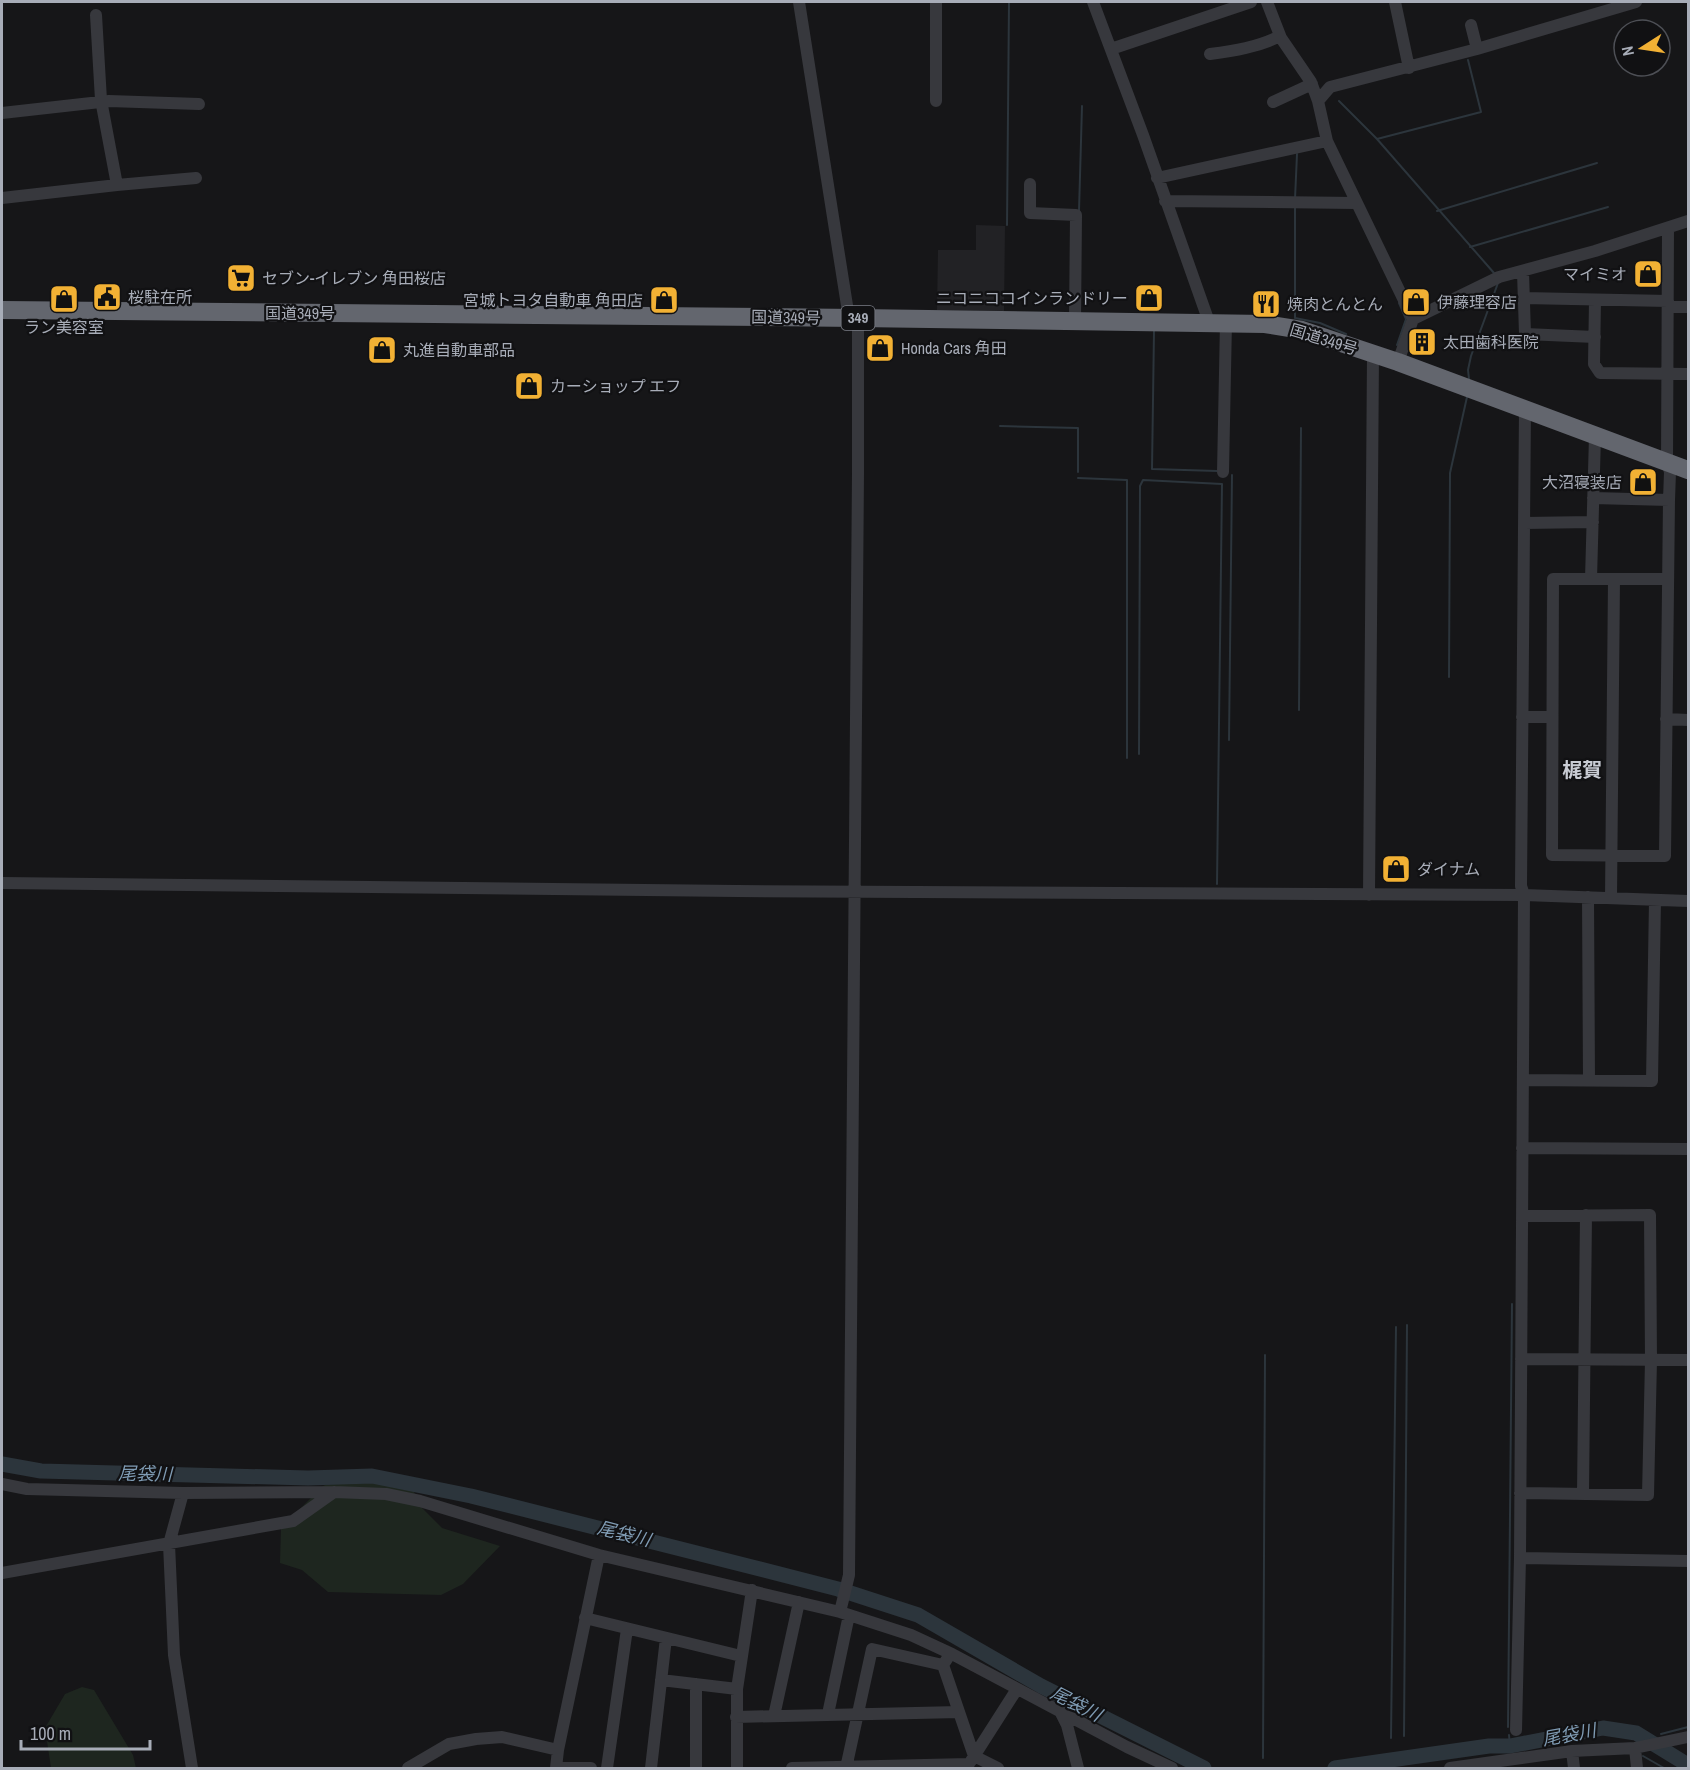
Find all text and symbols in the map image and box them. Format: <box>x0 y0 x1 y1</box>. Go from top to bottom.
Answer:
north arrow <box>1612 18 1672 78</box>
text: N <box>1616 44 1639 58</box>
shop icon: マイミオ <box>1632 258 1664 290</box>
supermarket icon: セブン-イレブン 角田桜店 <box>225 262 257 294</box>
place label: マイミオ <box>1563 263 1627 285</box>
place label: セブン-イレブン 角田桜店 <box>262 267 446 289</box>
public building icon: 桜駐在所 <box>91 281 123 313</box>
shop icon: ニコニココインランドリー <box>1133 282 1165 314</box>
shop icon: ラン美容室 <box>48 283 80 315</box>
shop icon: 宮城トヨタ自動車 角田店 <box>648 284 680 316</box>
place label: 桜駐在所 <box>128 286 192 308</box>
shop icon: 伊藤理容店 <box>1400 286 1432 318</box>
place label: ニコニココインランドリー <box>936 287 1128 309</box>
restaurant icon: 焼肉とんとん <box>1250 288 1282 320</box>
place label: 宮城トヨタ自動車 角田店 <box>463 289 643 311</box>
place label: 伊藤理容店 <box>1437 291 1517 313</box>
place label: 焼肉とんとん <box>1287 293 1383 315</box>
street label: 国道349号 <box>265 302 335 324</box>
street label: 国道349号 <box>751 305 821 329</box>
road number: 349 <box>842 306 874 330</box>
place label: ラン美容室 <box>24 316 104 338</box>
street label: 国道349号 <box>1287 318 1361 360</box>
building icon: 太田歯科医院 <box>1406 326 1438 358</box>
place label: 太田歯科医院 <box>1443 331 1539 353</box>
shop icon: Honda Cars 角田 <box>864 332 896 364</box>
shop icon: 丸進自動車部品 <box>366 334 398 366</box>
place label: Honda Cars 角田 <box>901 337 1007 359</box>
place label: 丸進自動車部品 <box>403 339 515 361</box>
shop icon: カーショップ エフ <box>513 370 545 402</box>
place label: カーショップ エフ <box>550 375 681 397</box>
shop icon: 大沼寝装店 <box>1627 466 1659 498</box>
place label: 大沼寝装店 <box>1542 471 1622 493</box>
district label: 梶賀 <box>1562 756 1602 783</box>
shop icon: ダイナム <box>1380 853 1412 885</box>
place label: ダイナム <box>1417 858 1480 880</box>
water label: 尾袋川 <box>118 1461 174 1487</box>
water label: 尾袋川 <box>595 1515 655 1553</box>
water label: 尾袋川 <box>1046 1680 1108 1728</box>
scale bar <box>21 1713 150 1751</box>
water label: 尾袋川 <box>1540 1717 1600 1752</box>
text: 100 m <box>30 1721 71 1746</box>

